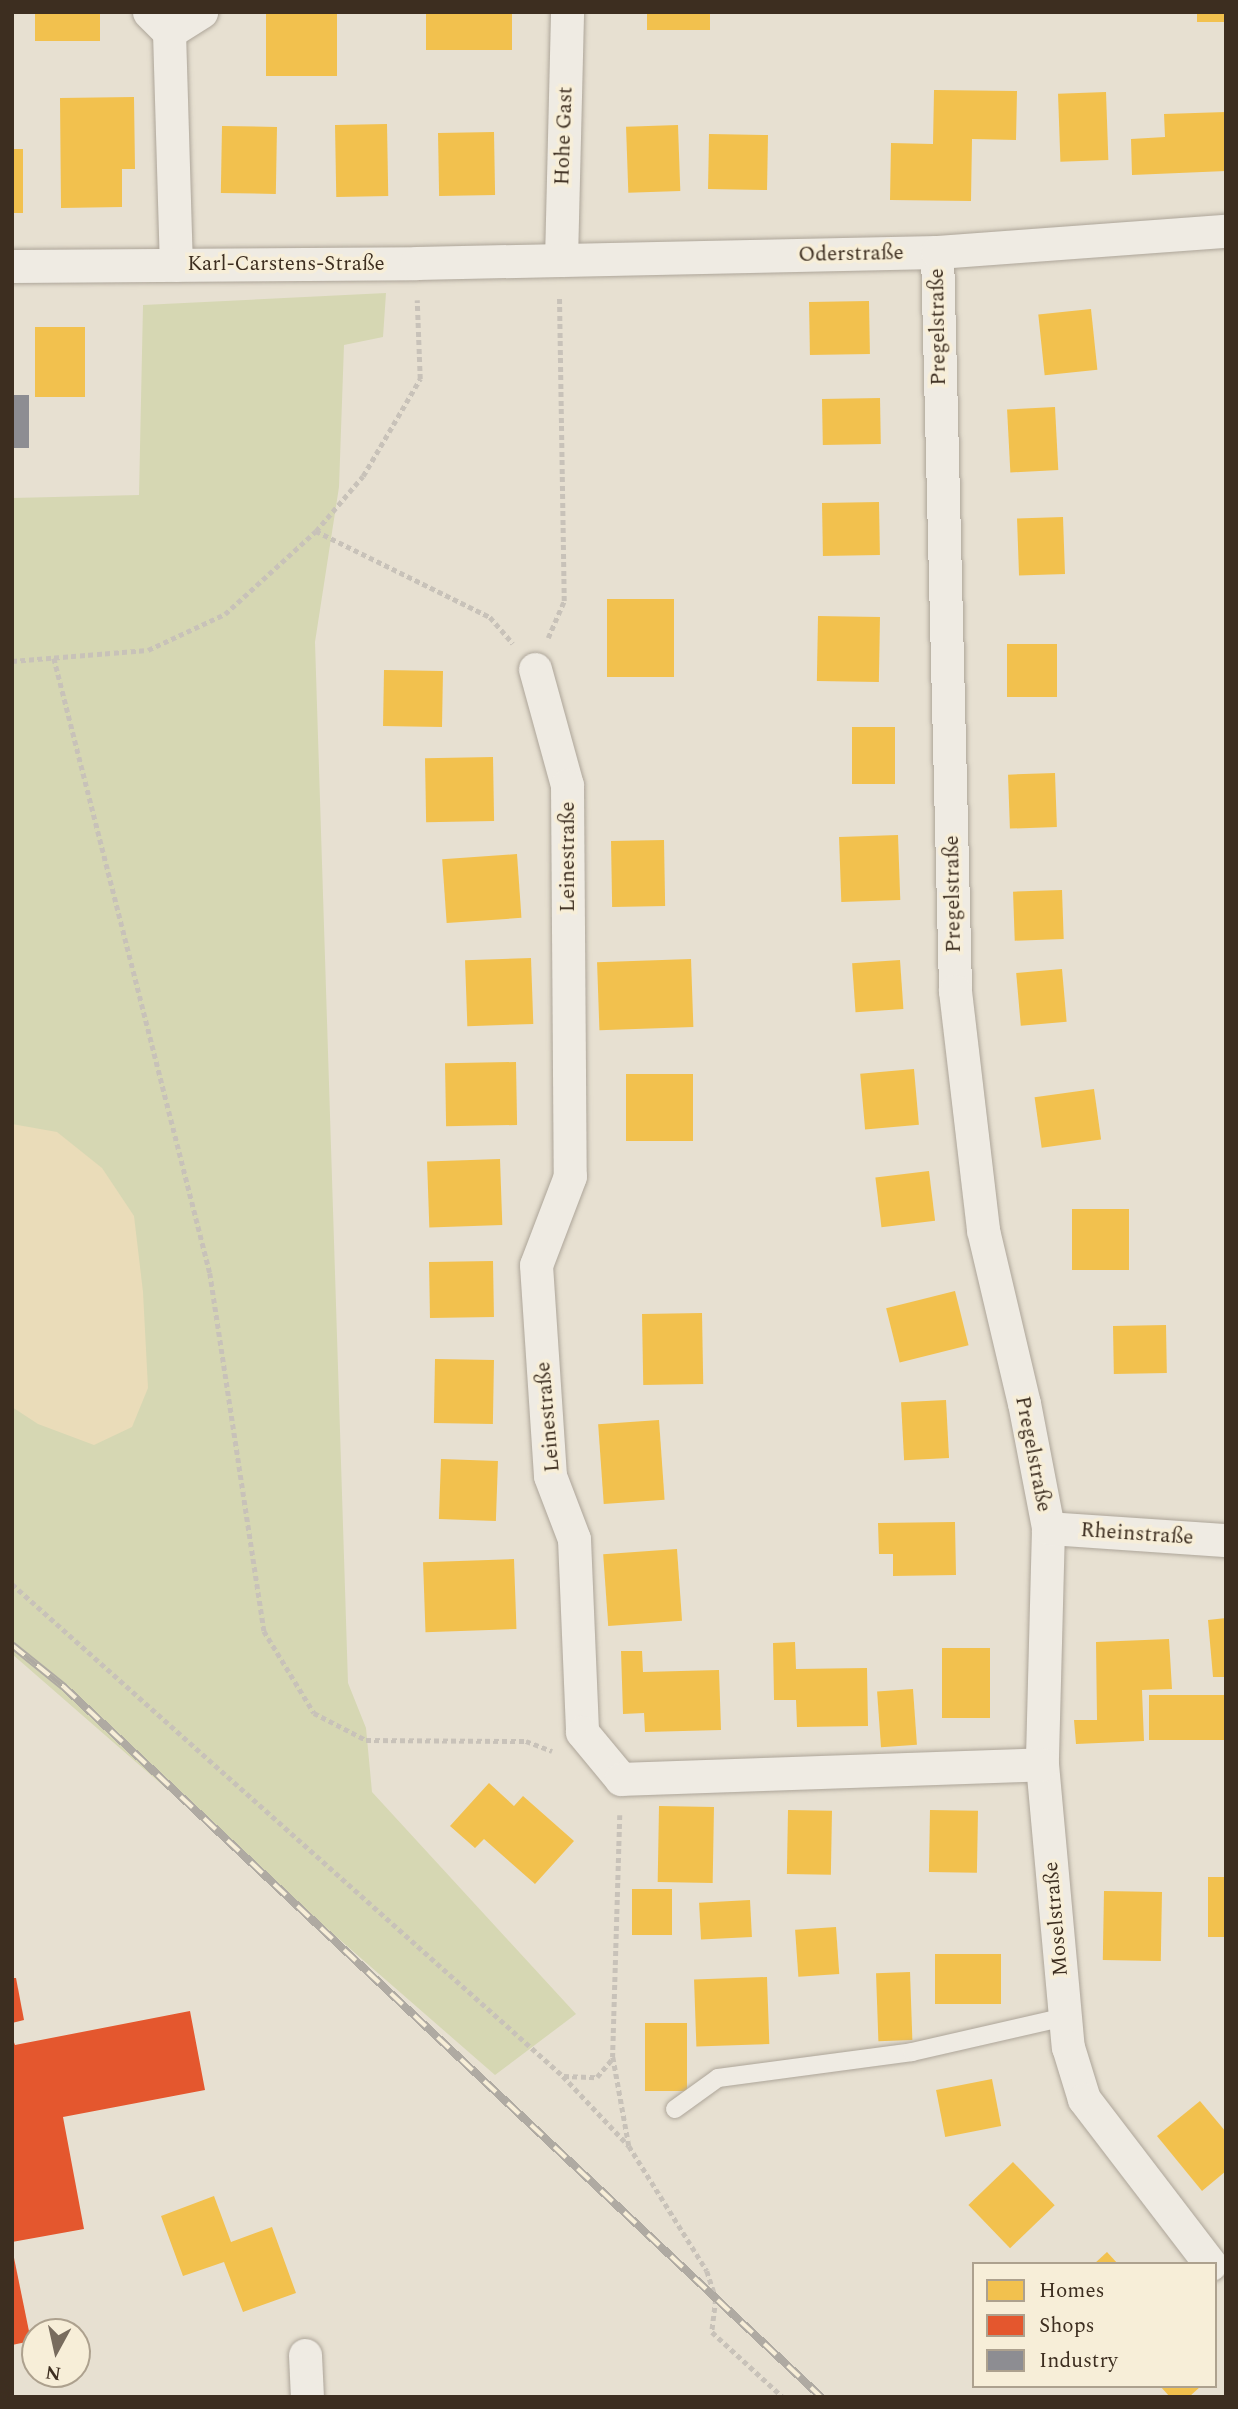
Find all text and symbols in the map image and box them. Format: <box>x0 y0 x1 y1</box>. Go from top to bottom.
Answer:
street label: Hohe Gast <box>550 86 578 186</box>
street label: Oderstraße <box>798 240 904 268</box>
street label: Karl-Carstens-Straße <box>187 251 385 277</box>
street label: Pregelstraße <box>924 268 952 386</box>
street label: Leinestraße <box>555 802 581 912</box>
street label: Pregelstraße <box>939 835 967 953</box>
street label: Leinestraße <box>531 1361 565 1473</box>
street label: Pregelstraße <box>1009 1394 1057 1514</box>
street label: Rheinstraße <box>1080 1517 1194 1551</box>
street label: Moselstraße <box>1038 1861 1074 1977</box>
legend <box>972 2262 1217 2388</box>
text: Homes <box>1039 2275 1105 2307</box>
text: Shops <box>1039 2310 1095 2342</box>
north arrow <box>21 2318 91 2388</box>
text: Industry <box>1039 2345 1118 2377</box>
text: N <box>44 2357 63 2388</box>

